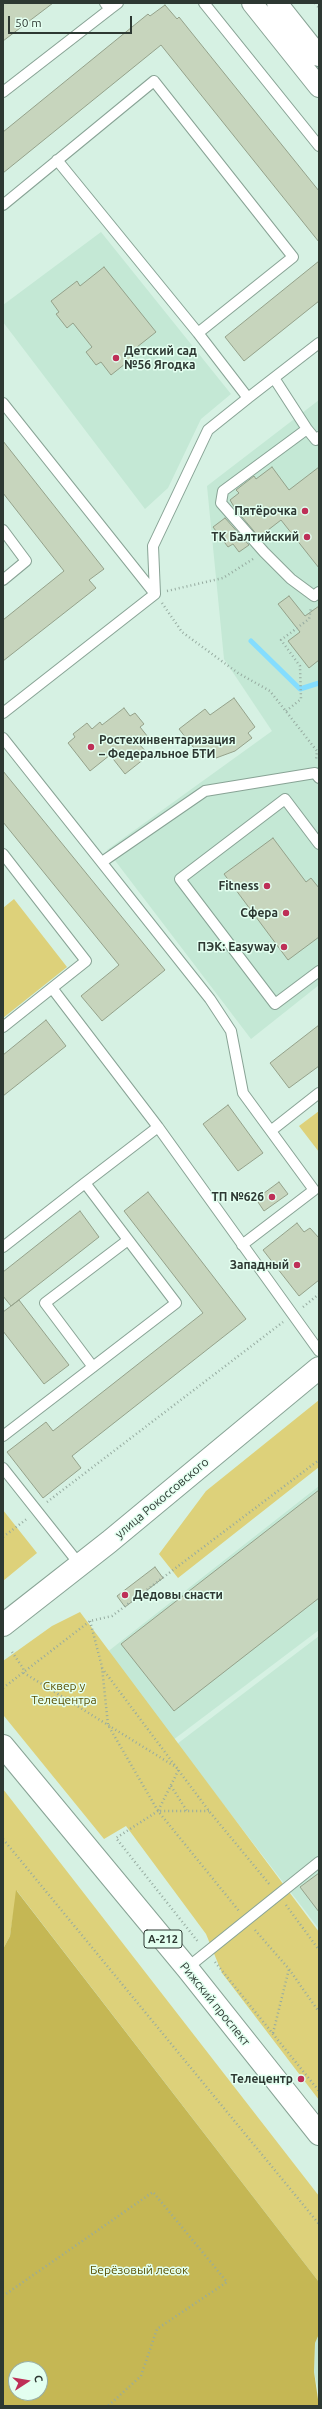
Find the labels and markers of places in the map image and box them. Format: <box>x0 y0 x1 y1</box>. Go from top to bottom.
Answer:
place label: Детский сад №56 Ягодка <box>124 344 197 372</box>
marker: Детский сад №56 Ягодка <box>111 353 121 363</box>
place label: Пятёрочка <box>234 504 297 518</box>
marker: Пятёрочка <box>300 506 310 516</box>
place label: ТК Балтийский <box>211 530 299 544</box>
marker: ТК Балтийский <box>302 532 312 542</box>
place label: Ростехинвентаризация – Федеральное БТИ <box>99 733 236 761</box>
marker: Ростехинвентаризация – Федеральное БТИ <box>86 742 96 752</box>
place label: Fitness <box>218 879 259 893</box>
marker: Fitness <box>262 881 272 891</box>
place label: Сфера <box>240 906 278 920</box>
marker: Сфера <box>281 908 291 918</box>
place label: ПЭК: Easyway <box>198 940 276 954</box>
marker: ПЭК: Easyway <box>279 942 289 952</box>
place label: ТП №626 <box>212 1190 264 1204</box>
marker: ТП №626 <box>267 1192 277 1202</box>
place label: Западный <box>230 1258 289 1272</box>
marker: Западный <box>292 1260 302 1270</box>
place label: Дедовы снасти <box>133 1588 223 1602</box>
marker: Дедовы снасти <box>120 1590 130 1600</box>
place label: Телецентр <box>230 2072 293 2086</box>
marker: Телецентр <box>296 2074 306 2084</box>

